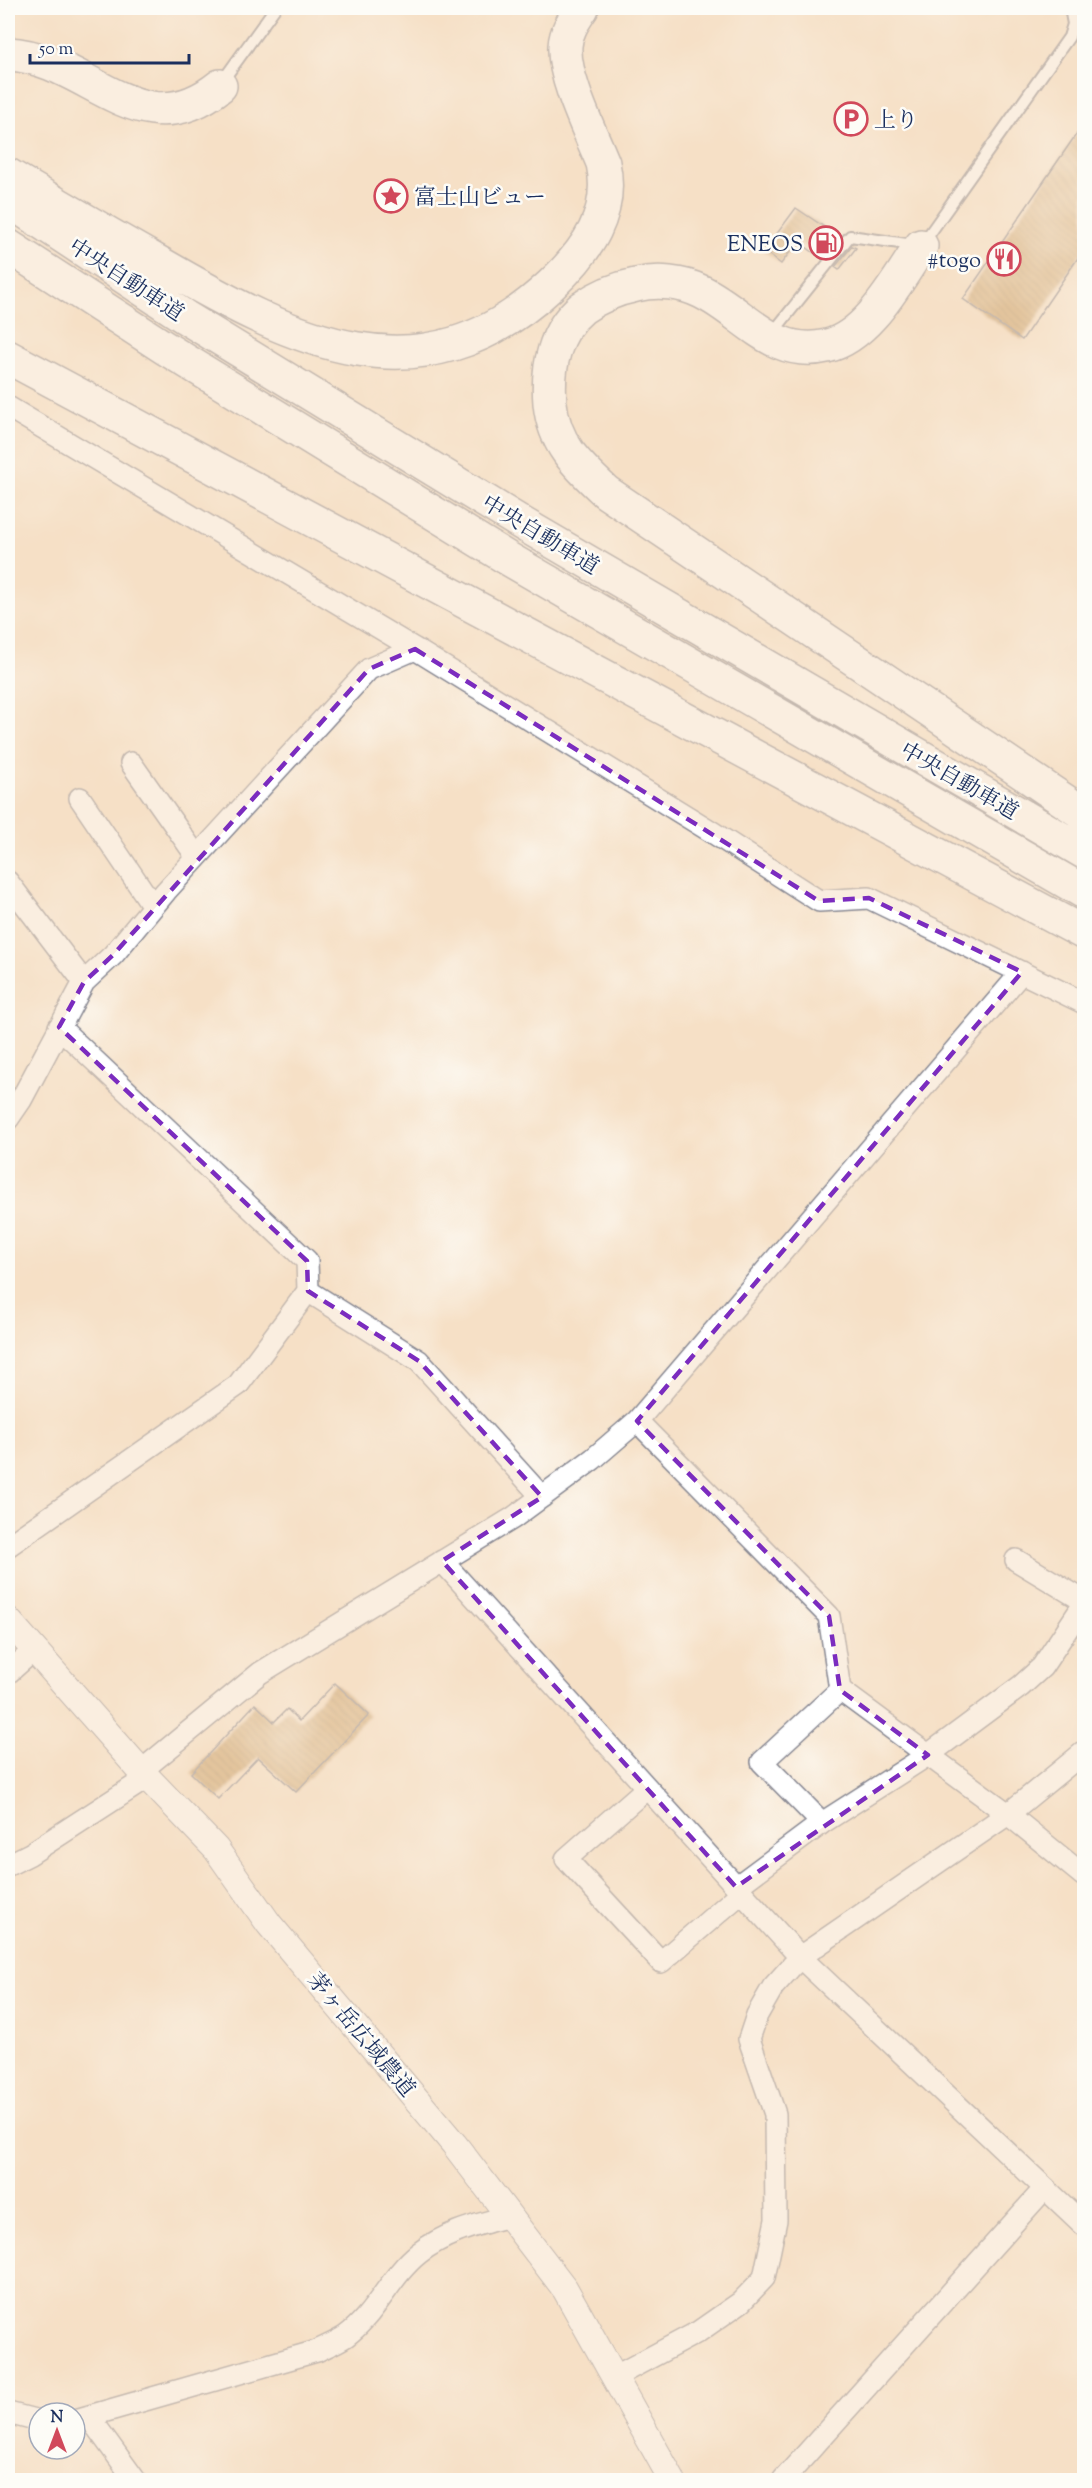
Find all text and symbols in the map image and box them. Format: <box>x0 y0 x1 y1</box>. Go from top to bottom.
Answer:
scale bar <box>30 27 189 65</box>
text: 50 m <box>38 37 74 63</box>
parking icon: 上り <box>833 101 869 137</box>
place label: 上り <box>874 106 918 138</box>
place icon: 富士山ビュー <box>373 178 409 214</box>
place label: 富士山ビュー <box>414 183 546 215</box>
fuel station icon: ENEOS <box>808 225 844 261</box>
place label: ENEOS <box>727 230 803 262</box>
street label: 中央自動車道 <box>61 232 189 331</box>
restaurant icon: #togo <box>986 241 1022 277</box>
place label: #togo <box>927 246 981 278</box>
street label: 中央自動車道 <box>475 489 604 584</box>
street label: 中央自動車道 <box>893 736 1024 829</box>
street label: 茅ヶ岳広域農道 <box>298 1967 421 2105</box>
north arrow <box>27 2401 87 2461</box>
text: N <box>51 2407 64 2430</box>

